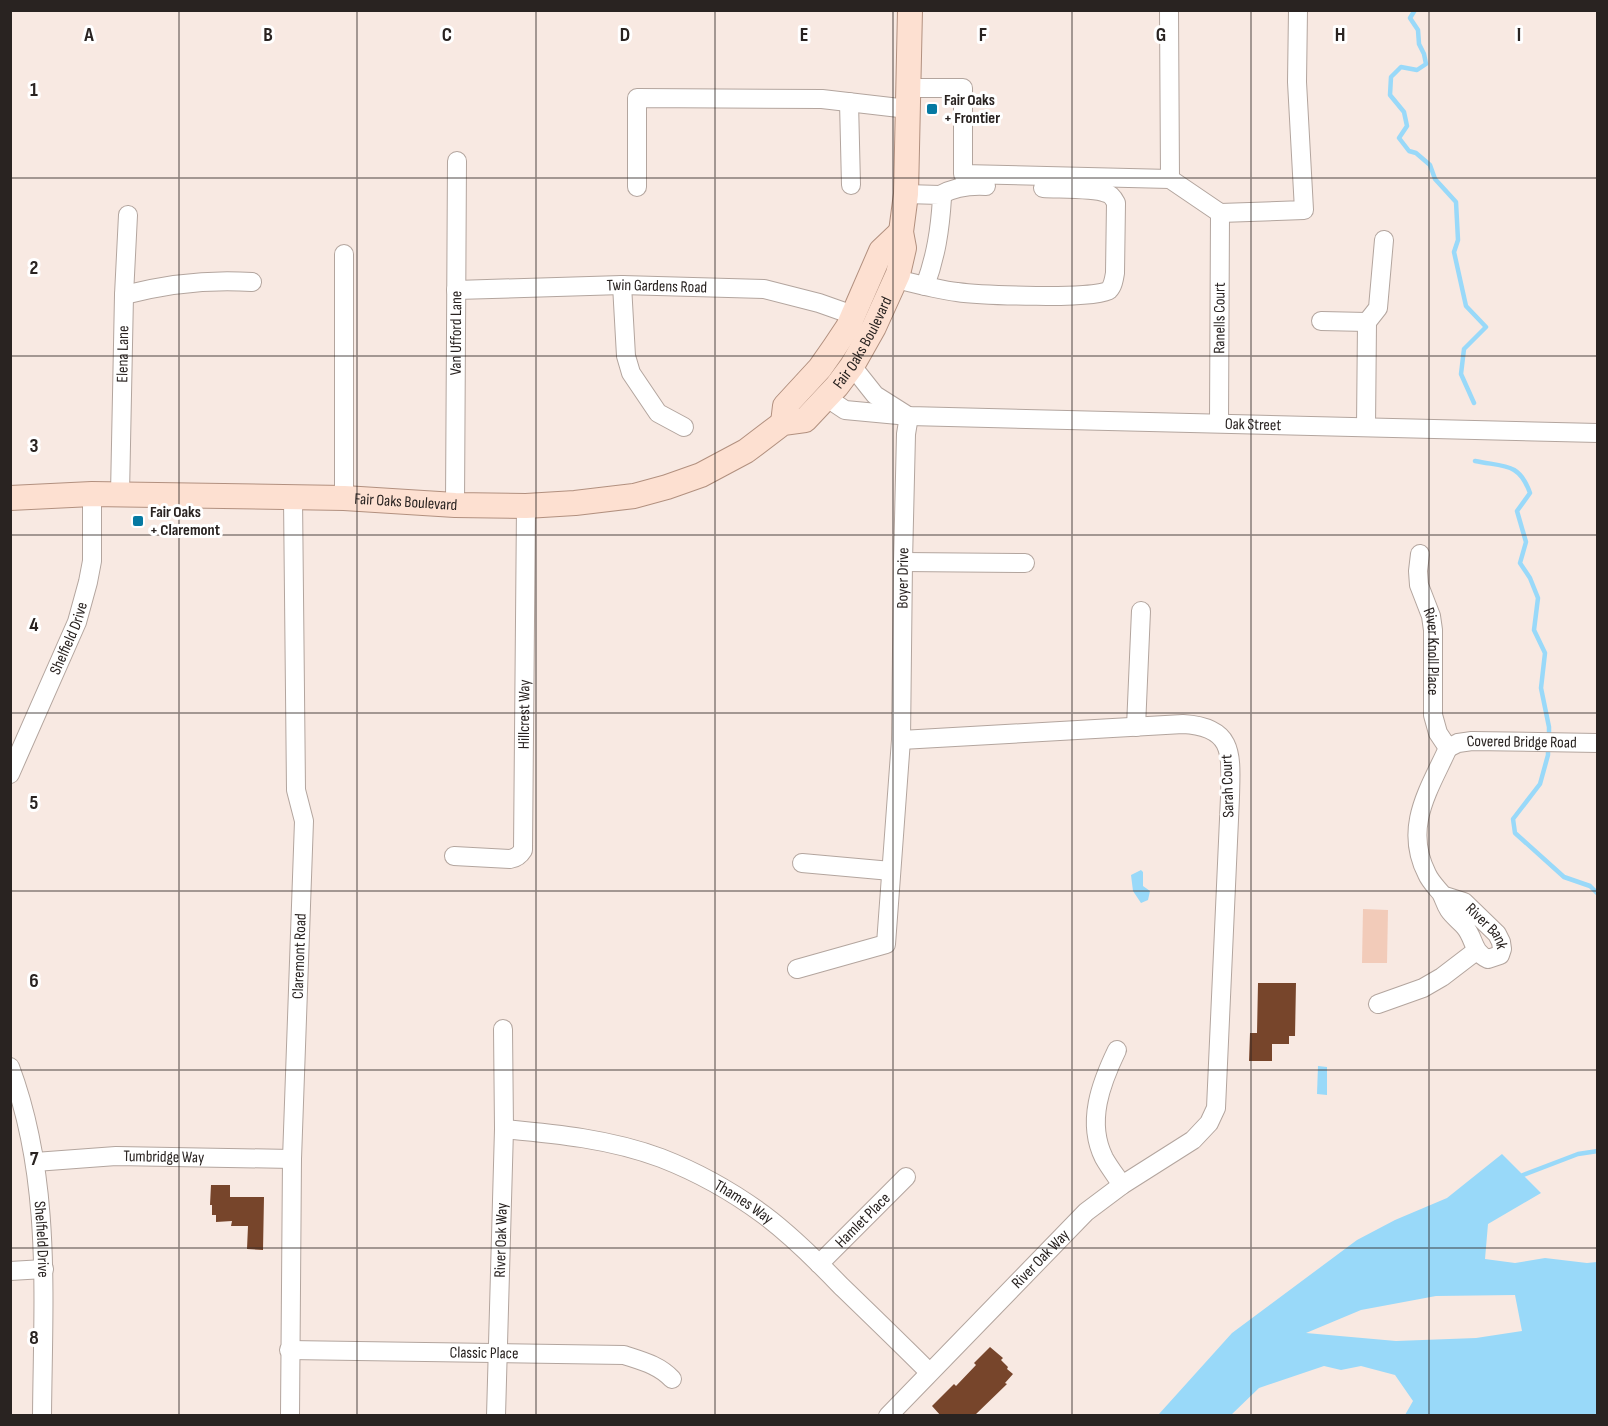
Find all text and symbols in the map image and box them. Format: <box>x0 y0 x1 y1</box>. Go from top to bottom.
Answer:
text: A <box>83 23 94 47</box>
text: B <box>263 23 273 47</box>
text: C <box>442 23 452 47</box>
text: D <box>620 23 630 47</box>
text: E <box>800 23 808 47</box>
text: F <box>979 23 987 47</box>
text: G <box>1156 23 1166 47</box>
text: H <box>1335 23 1345 47</box>
text: I <box>1517 23 1521 47</box>
text: 1 <box>30 78 38 102</box>
place label: Fair Oaks + Frontier <box>944 91 1000 128</box>
marker: Fair Oaks + Frontier <box>925 102 939 116</box>
text: 2 <box>30 256 38 280</box>
street label: Twin Gardens Road <box>606 275 707 297</box>
street label: Ranells Court <box>1210 282 1229 354</box>
street label: Van Ufford Lane <box>446 291 466 375</box>
street label: Fair Oaks Boulevard <box>829 294 896 392</box>
street label: Elena Lane <box>113 325 133 383</box>
street label: Oak Street <box>1225 414 1282 435</box>
text: 3 <box>30 434 39 458</box>
street label: Fair Oaks Boulevard <box>354 489 458 515</box>
place label: Fair Oaks + Claremont <box>150 503 220 540</box>
marker: Fair Oaks + Claremont <box>131 514 145 528</box>
street label: Boyer Drive <box>893 547 913 609</box>
street label: Shelfield Drive <box>46 600 92 678</box>
street label: River Knoll Place <box>1419 605 1443 695</box>
text: 4 <box>29 613 39 637</box>
street label: Hillcrest Way <box>514 679 534 749</box>
street label: Covered Bridge Road <box>1465 731 1577 752</box>
street label: Sarah Court <box>1217 754 1239 818</box>
text: 5 <box>30 791 39 815</box>
street label: River Bank <box>1461 899 1511 950</box>
street label: Claremont Road <box>288 913 310 999</box>
text: 6 <box>29 969 39 993</box>
text: 7 <box>30 1147 39 1171</box>
street label: Tumbridge Way <box>123 1147 204 1167</box>
street label: Thames Way <box>711 1176 777 1228</box>
street label: Hamlet Place <box>831 1189 894 1252</box>
street label: Shelfield Drive <box>30 1200 53 1278</box>
street label: River Oak Way <box>490 1202 511 1278</box>
street label: River Oak Way <box>1008 1225 1073 1292</box>
text: 8 <box>29 1326 39 1350</box>
street label: Classic Place <box>449 1343 519 1363</box>

